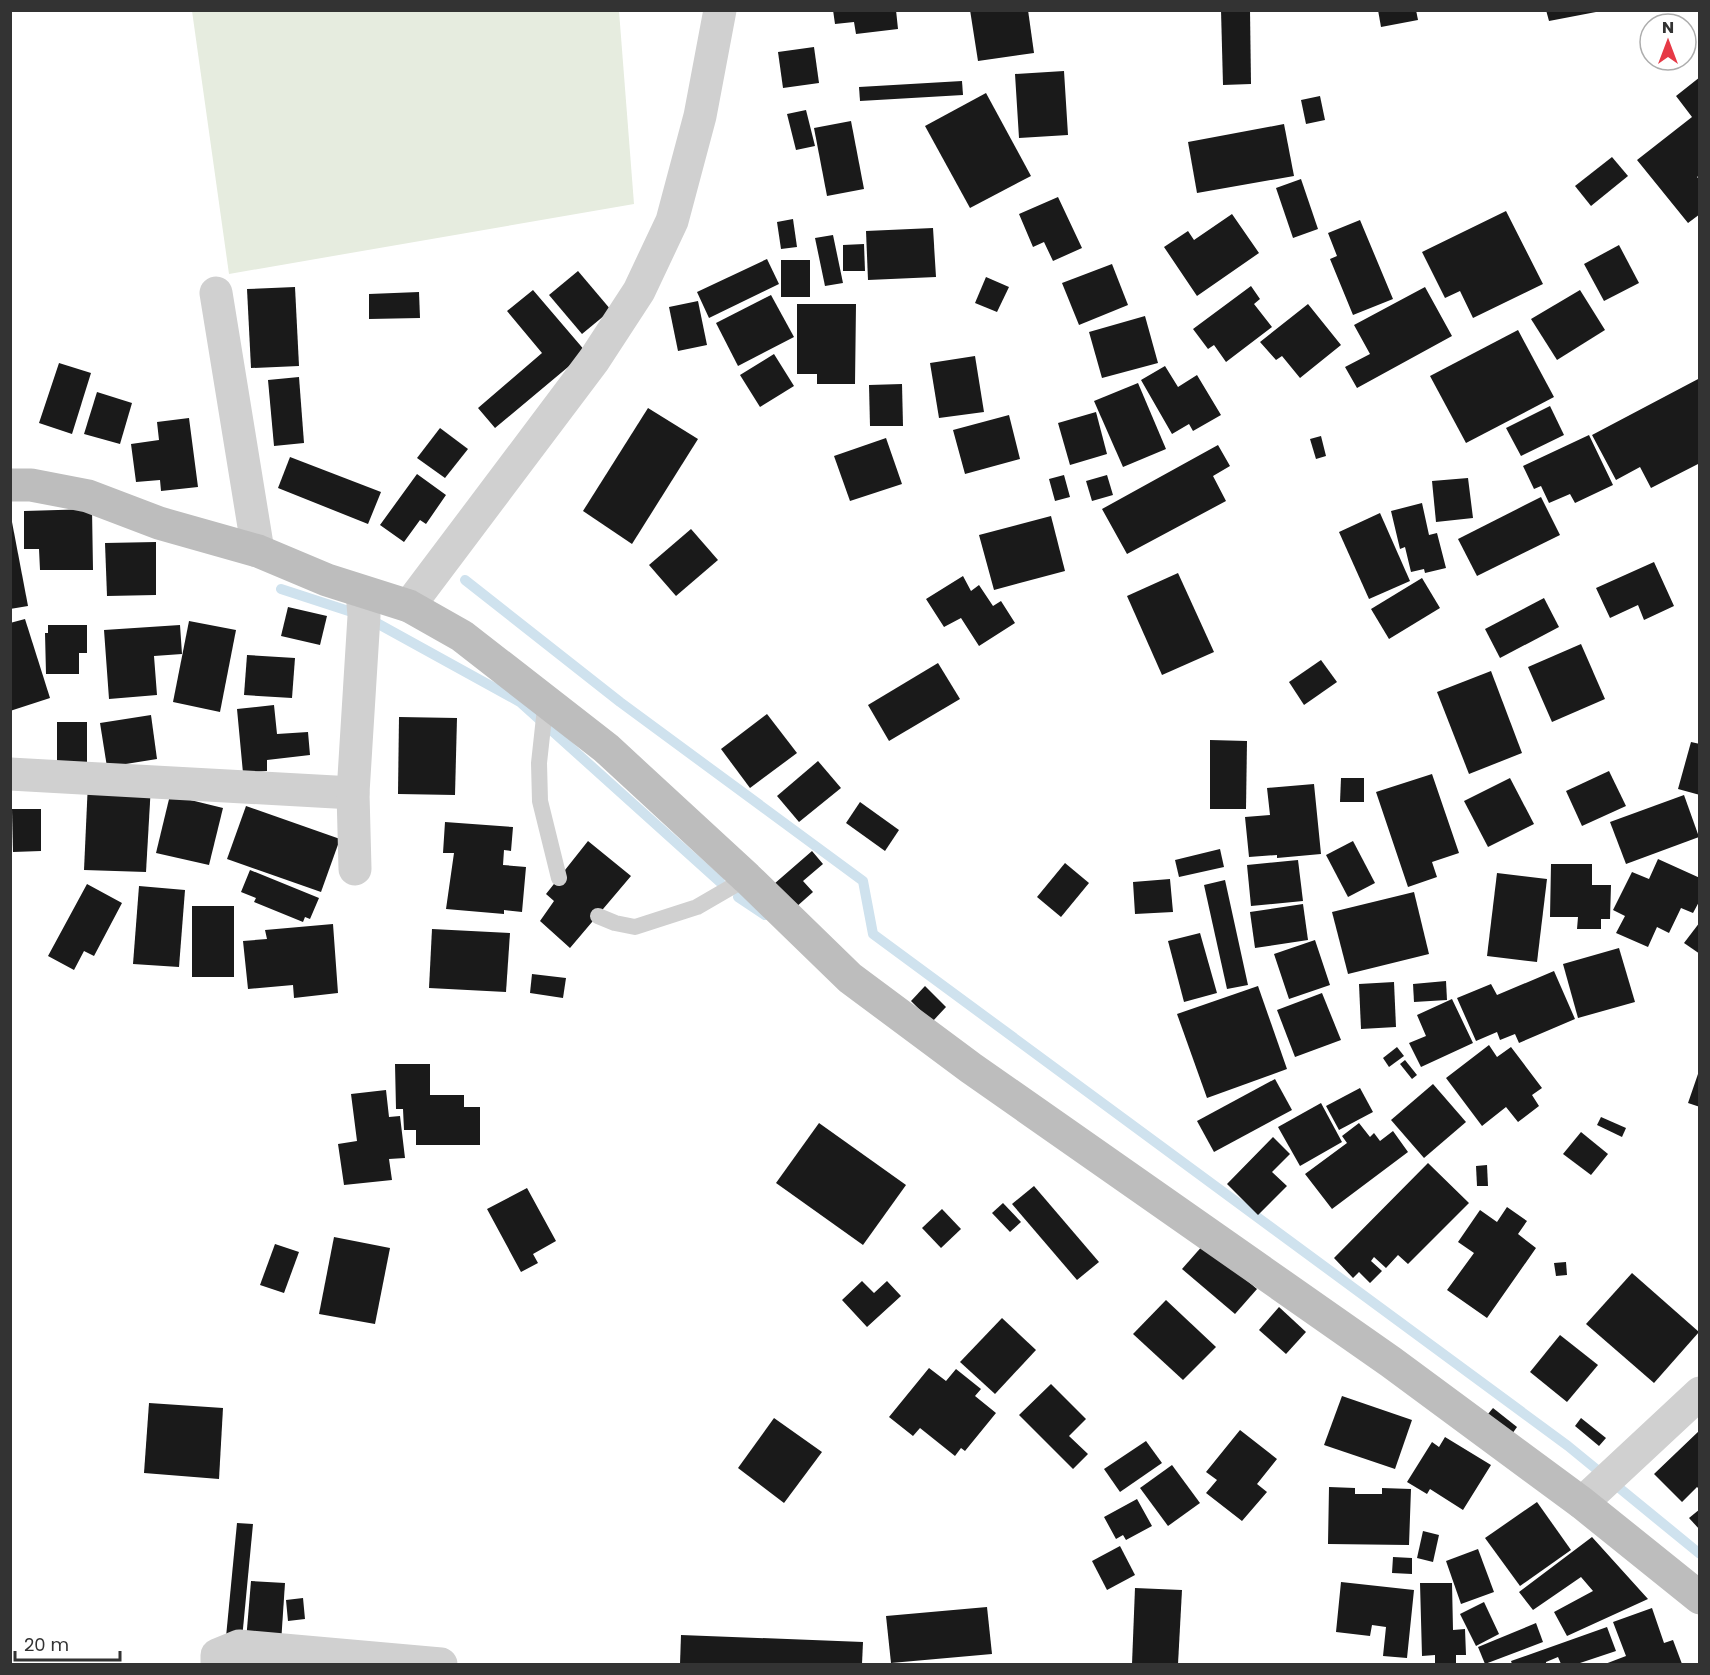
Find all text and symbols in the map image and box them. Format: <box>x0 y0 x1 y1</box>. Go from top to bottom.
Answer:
north arrow <box>1638 12 1698 72</box>
text: N <box>1662 16 1674 39</box>
scale bar <box>15 1624 120 1662</box>
text: 20 m <box>24 1632 69 1657</box>

